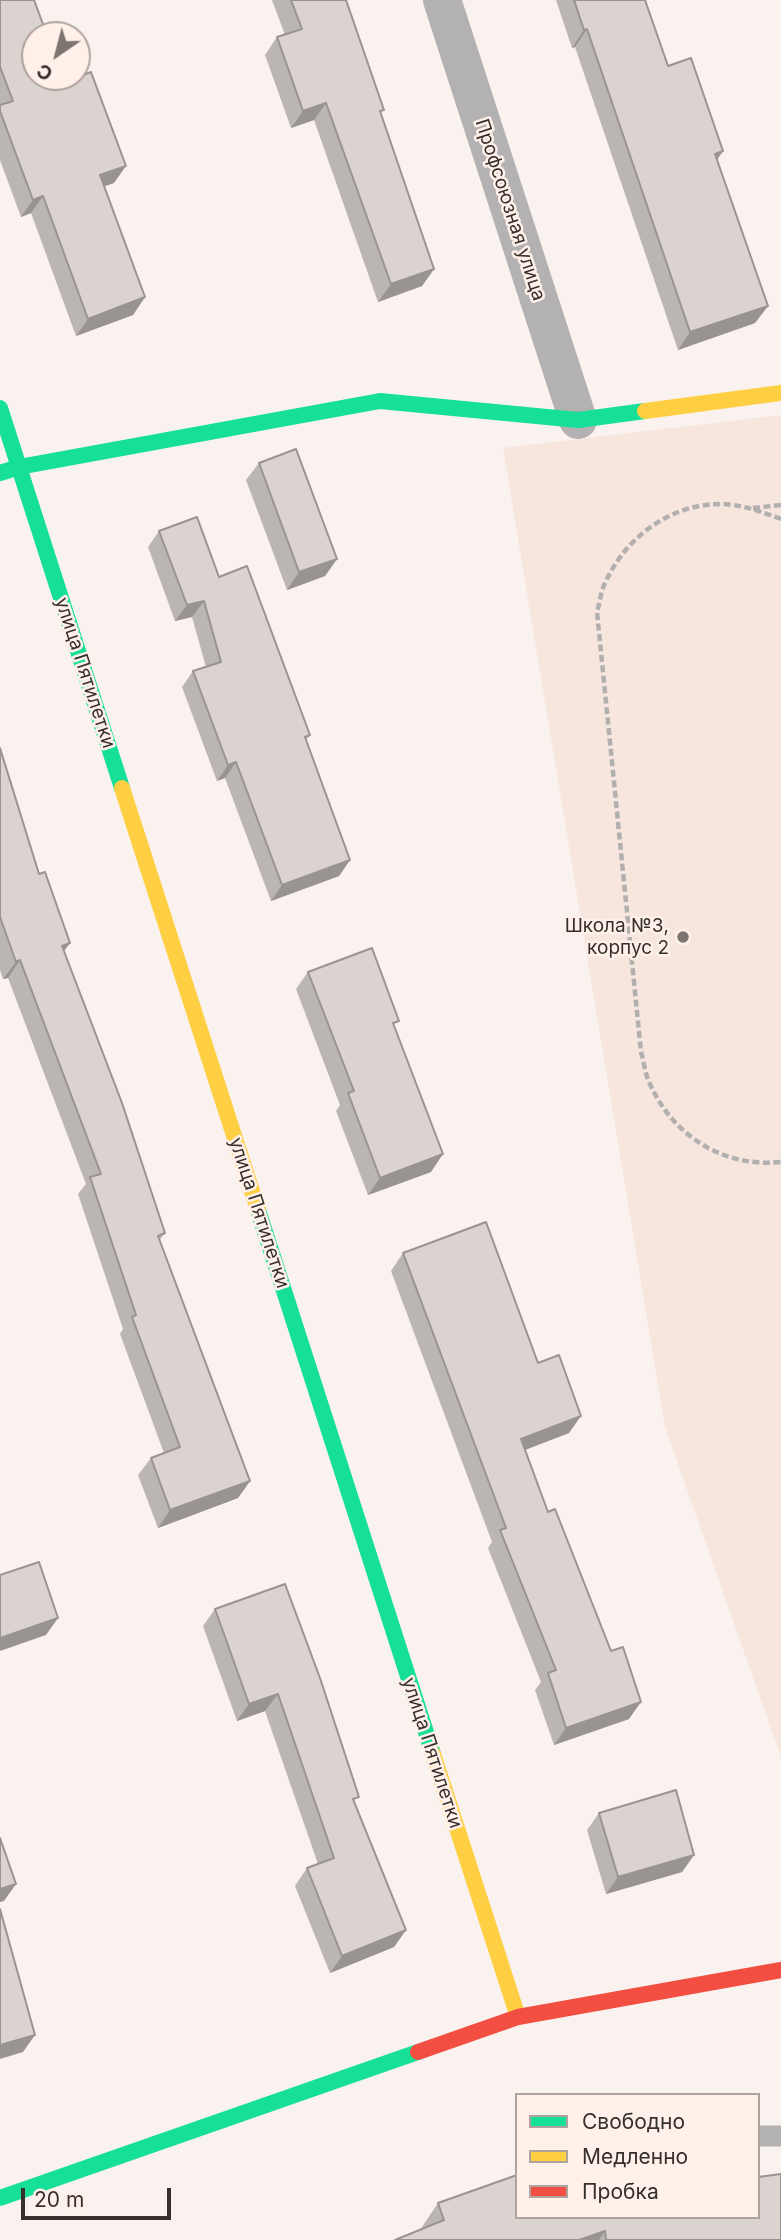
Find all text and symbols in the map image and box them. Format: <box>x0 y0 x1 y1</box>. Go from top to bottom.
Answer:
north arrow <box>21 21 91 91</box>
text: С <box>32 59 57 85</box>
street label: Профсоюзная улица <box>470 116 550 304</box>
street label: улица Пятилетки <box>50 595 120 751</box>
place label: Школа №3, корпус 2 <box>565 915 669 959</box>
marker: Школа №3, корпус 2 <box>675 929 691 945</box>
street label: улица Пятилетки <box>224 1135 294 1291</box>
street label: улица Пятилетки <box>397 1675 467 1831</box>
legend <box>515 2093 760 2219</box>
text: Свободно <box>582 2109 685 2134</box>
text: Медленно <box>582 2144 688 2169</box>
scale bar <box>24 2174 175 2218</box>
text: Пробка <box>582 2179 659 2204</box>
text: 20 m <box>34 2187 84 2212</box>

